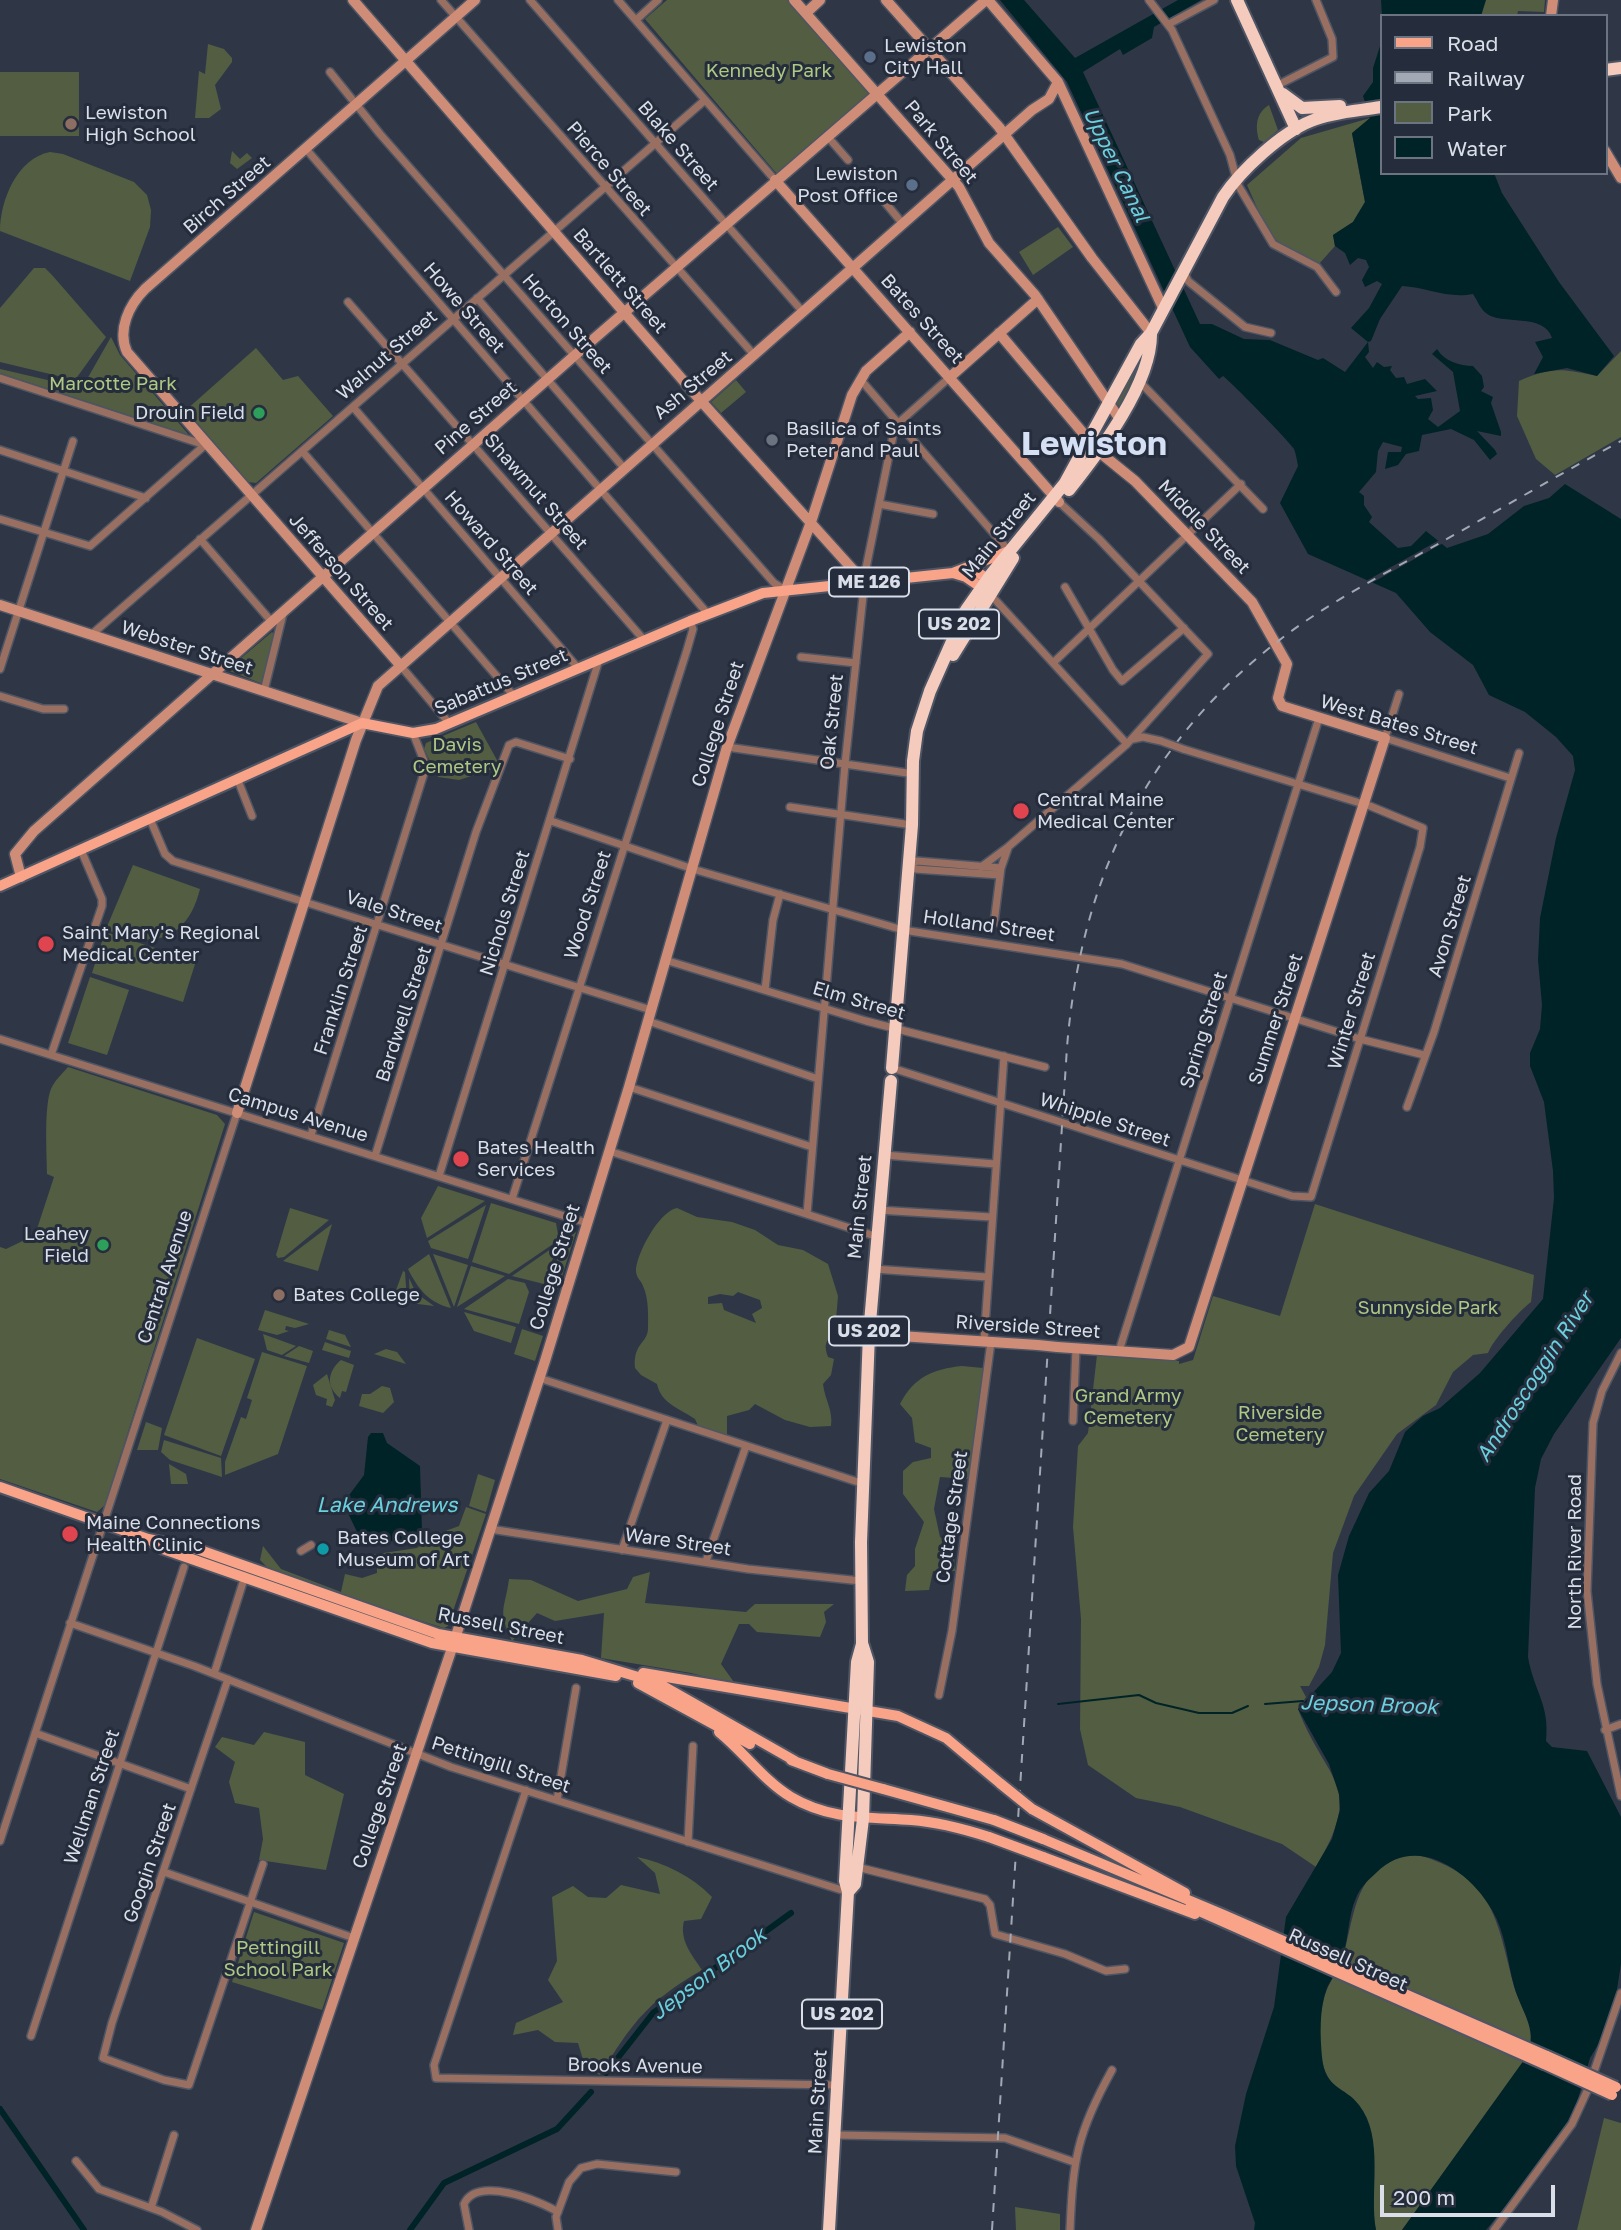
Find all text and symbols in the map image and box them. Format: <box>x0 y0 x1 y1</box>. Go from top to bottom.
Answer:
legend <box>1380 14 1607 175</box>
text: Road <box>1447 30 1498 56</box>
place label: Lewiston City Hall <box>884 35 967 79</box>
marker: Lewiston City Hall <box>862 49 878 65</box>
park label: Kennedy Park <box>706 60 832 82</box>
text: Railway <box>1447 65 1525 91</box>
street label: Blake Street <box>633 96 723 196</box>
street label: Park Street <box>899 96 983 188</box>
text: Park <box>1447 100 1492 126</box>
place label: Lewiston High School <box>85 102 196 146</box>
water label: Upper Canal <box>1077 104 1155 226</box>
marker: Lewiston High School <box>63 116 79 132</box>
street label: Pierce Street <box>562 117 656 221</box>
text: Water <box>1447 135 1507 161</box>
street label: Birch Street <box>179 151 275 239</box>
place label: Lewiston Post Office <box>797 163 898 207</box>
marker: Lewiston Post Office <box>904 177 920 193</box>
street label: Bartlett Street <box>568 224 672 338</box>
street label: Howe Street <box>418 258 510 358</box>
street label: Horton Street <box>517 269 617 379</box>
street label: Bates Street <box>876 269 968 369</box>
street label: Walnut Street <box>332 305 442 405</box>
street label: Ash Street <box>649 346 737 424</box>
park label: Marcotte Park <box>49 373 177 395</box>
street label: Pine Street <box>430 376 522 460</box>
place label: Drouin Field <box>135 402 245 424</box>
marker: Drouin Field <box>251 405 267 421</box>
place label: Basilica of Saints Peter and Paul <box>786 418 942 462</box>
district label: Lewiston <box>1021 425 1167 465</box>
street label: Shawmut Street <box>479 429 593 555</box>
marker: Basilica of Saints Peter and Paul <box>764 432 780 448</box>
street label: Middle Street <box>1153 475 1255 579</box>
street label: Howard Street <box>439 486 543 600</box>
street label: Main Street <box>957 487 1041 583</box>
street label: Jefferson Street <box>284 509 398 635</box>
road number: ME 126 <box>829 568 909 596</box>
road number: US 202 <box>919 610 999 638</box>
street label: Webster Street <box>118 616 256 680</box>
street label: Sabattus Street <box>431 644 571 720</box>
street label: College Street <box>687 658 749 790</box>
street label: Oak Street <box>816 673 848 771</box>
street label: West Bates Street <box>1317 690 1481 760</box>
park label: Davis Cemetery <box>412 734 502 778</box>
place label: Central Maine Medical Center <box>1037 789 1175 833</box>
marker: Central Maine Medical Center <box>1011 801 1031 821</box>
street label: Nichols Street <box>475 847 535 979</box>
street label: Wood Street <box>560 848 616 962</box>
street label: Avon Street <box>1424 872 1476 980</box>
street label: Vale Street <box>343 886 445 938</box>
street label: Holland Street <box>922 905 1056 947</box>
place label: Saint Mary's Regional Medical Center <box>62 922 260 966</box>
street label: Franklin Street <box>309 922 373 1058</box>
marker: Saint Mary's Regional Medical Center <box>36 934 56 954</box>
street label: Bardwell Street <box>371 943 437 1085</box>
street label: Winter Street <box>1323 949 1381 1073</box>
street label: Summer Street <box>1244 950 1308 1088</box>
street label: Spring Street <box>1175 969 1233 1091</box>
street label: Elm Street <box>810 977 908 1025</box>
street label: Campus Avenue <box>225 1083 371 1147</box>
street label: Whipple Street <box>1037 1088 1173 1152</box>
place label: Bates Health Services <box>477 1137 595 1181</box>
marker: Bates Health Services <box>451 1149 471 1169</box>
street label: Main Street <box>843 1154 877 1260</box>
street label: College Street <box>525 1201 585 1333</box>
street label: Central Avenue <box>133 1207 197 1347</box>
place label: Leahey Field <box>24 1223 89 1267</box>
marker: Leahey Field <box>95 1237 111 1253</box>
place label: Bates College <box>293 1284 420 1306</box>
marker: Bates College <box>271 1287 287 1303</box>
water label: Androscoggin River <box>1471 1288 1599 1466</box>
park label: Sunnyside Park <box>1357 1297 1499 1319</box>
street label: Riverside Street <box>955 1311 1101 1343</box>
road number: US 202 <box>829 1316 909 1346</box>
park label: Grand Army Cemetery <box>1075 1385 1181 1429</box>
park label: Riverside Cemetery <box>1235 1402 1325 1446</box>
street label: Cottage Street <box>931 1449 973 1585</box>
street label: North River Road <box>1564 1474 1586 1630</box>
water label: Lake Andrews <box>317 1492 457 1518</box>
place label: Maine Connections Health Clinic <box>86 1512 261 1556</box>
street label: Ware Street <box>623 1523 733 1561</box>
marker: Maine Connections Health Clinic <box>60 1524 80 1544</box>
place label: Bates College Museum of Art <box>337 1527 470 1571</box>
marker: Bates College Museum of Art <box>315 1541 331 1557</box>
street label: Russell Street <box>436 1603 566 1649</box>
water label: Jepson Brook <box>1300 1690 1438 1720</box>
street label: Wellman Street <box>59 1726 125 1868</box>
street label: Pettingill Street <box>429 1732 573 1798</box>
street label: College Street <box>348 1740 412 1872</box>
street label: Googin Street <box>119 1800 181 1926</box>
water label: Jepson Brook <box>646 1922 772 2026</box>
street label: Russell Street <box>1285 1923 1411 1997</box>
park label: Pettingill School Park <box>224 1937 332 1981</box>
road number: US 202 <box>802 2000 882 2028</box>
street label: Main Street <box>804 2049 832 2155</box>
street label: Brooks Avenue <box>567 2053 703 2079</box>
scale bar <box>1383 2170 1558 2214</box>
text: 200 m <box>1393 2184 1455 2210</box>

